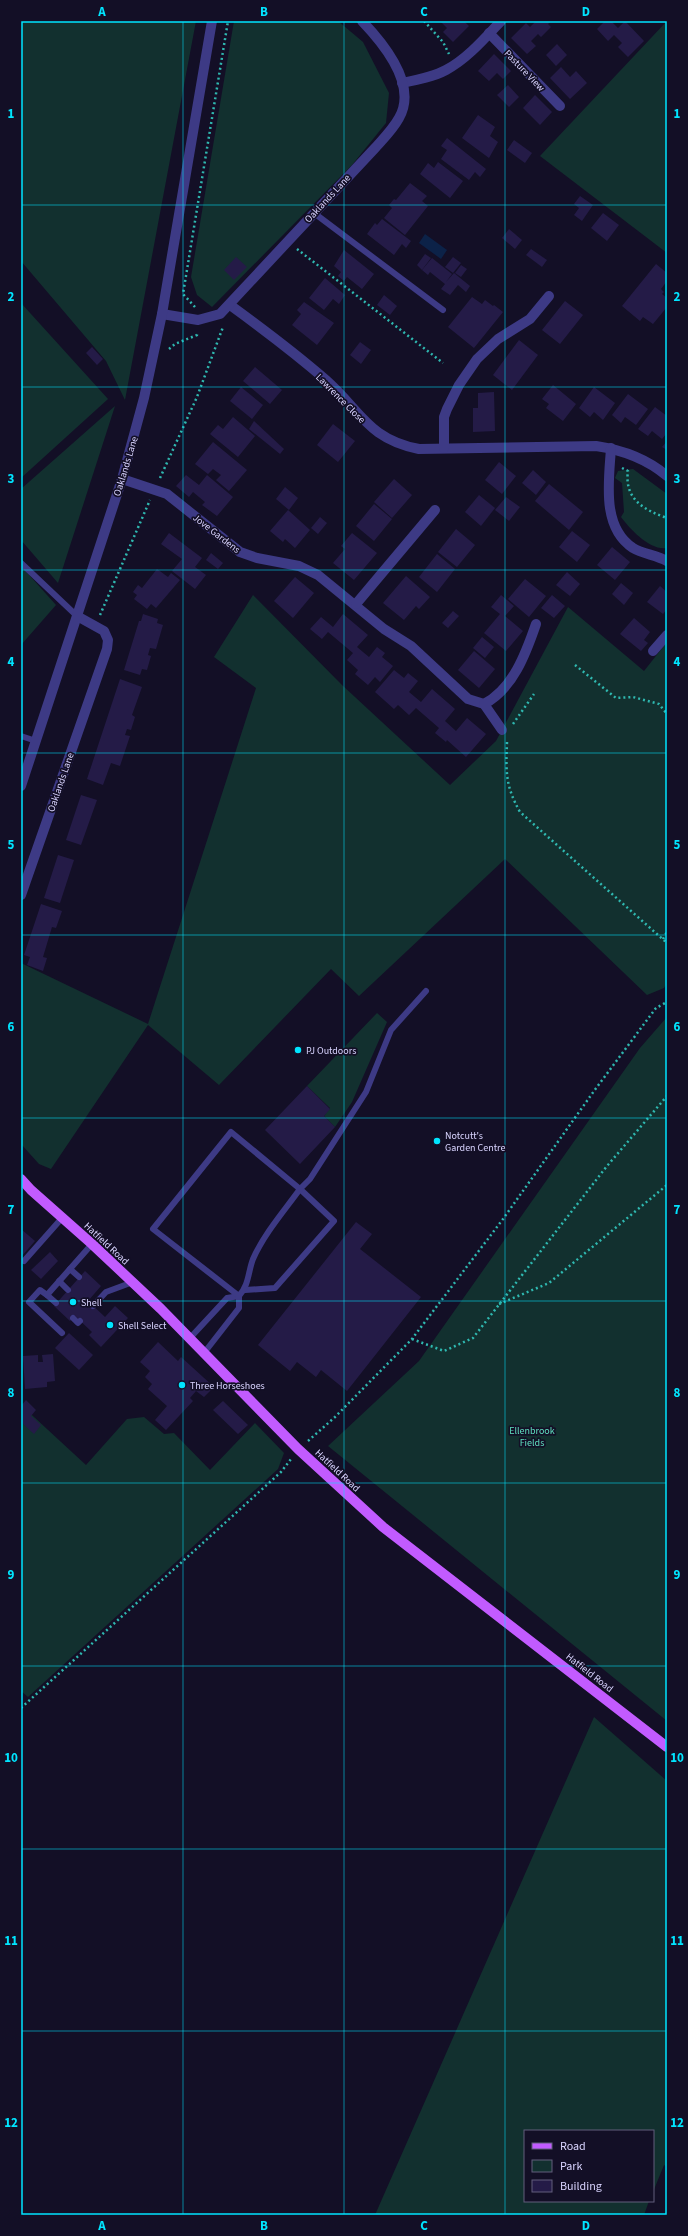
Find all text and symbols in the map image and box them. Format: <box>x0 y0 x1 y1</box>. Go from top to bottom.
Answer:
text: A <box>97 3 106 21</box>
text: B <box>260 3 268 21</box>
text: C <box>420 3 428 21</box>
text: D <box>582 3 590 21</box>
street label: Pasture View <box>501 47 548 95</box>
text: 1 <box>8 105 15 123</box>
text: 1 <box>674 105 681 123</box>
street label: Oaklands Lane <box>302 171 354 226</box>
text: 2 <box>8 288 15 306</box>
text: 2 <box>674 288 681 306</box>
street label: Lawrence Close <box>312 371 368 427</box>
street label: Oaklands Lane <box>110 435 142 498</box>
text: 3 <box>8 470 15 488</box>
text: 3 <box>674 470 681 488</box>
street label: Jove Gardens <box>190 511 243 557</box>
text: 4 <box>8 653 15 671</box>
text: 4 <box>674 653 681 671</box>
street label: Oaklands Lane <box>44 751 78 814</box>
text: 5 <box>8 836 15 854</box>
text: 5 <box>674 836 681 854</box>
text: 6 <box>8 1018 15 1036</box>
text: 6 <box>674 1018 681 1036</box>
place label: PJ Outdoors <box>306 1044 356 1058</box>
marker: PJ Outdoors <box>293 1045 303 1055</box>
place label: Notcutt's Garden Centre <box>445 1129 505 1155</box>
marker: Notcutt's Garden Centre <box>432 1136 442 1146</box>
text: 7 <box>8 1201 15 1219</box>
text: 7 <box>674 1201 681 1219</box>
street label: Hatfield Road <box>81 1219 132 1268</box>
place label: Shell <box>81 1296 102 1310</box>
marker: Shell <box>68 1297 78 1307</box>
place label: Shell Select <box>118 1319 167 1333</box>
marker: Shell Select <box>105 1320 115 1330</box>
place label: Three Horseshoes <box>190 1379 265 1393</box>
marker: Three Horseshoes <box>177 1380 187 1390</box>
text: 8 <box>8 1384 15 1402</box>
text: 8 <box>674 1384 681 1402</box>
park label: Ellenbrook Fields <box>509 1424 555 1450</box>
street label: Hatfield Road <box>312 1446 363 1495</box>
text: 9 <box>8 1566 15 1584</box>
text: 9 <box>674 1566 681 1584</box>
street label: Hatfield Road <box>563 1650 616 1696</box>
text: 10 <box>4 1749 18 1767</box>
text: 10 <box>670 1749 684 1767</box>
text: 11 <box>4 1932 18 1950</box>
text: 11 <box>670 1932 684 1950</box>
text: 12 <box>4 2114 18 2132</box>
text: 12 <box>670 2114 684 2132</box>
legend <box>524 2130 654 2202</box>
text: Road <box>560 2138 586 2155</box>
text: Park <box>560 2158 582 2175</box>
text: Building <box>560 2178 602 2195</box>
text: A <box>97 2217 106 2235</box>
text: B <box>260 2217 268 2235</box>
text: C <box>420 2217 428 2235</box>
text: D <box>582 2217 590 2235</box>

